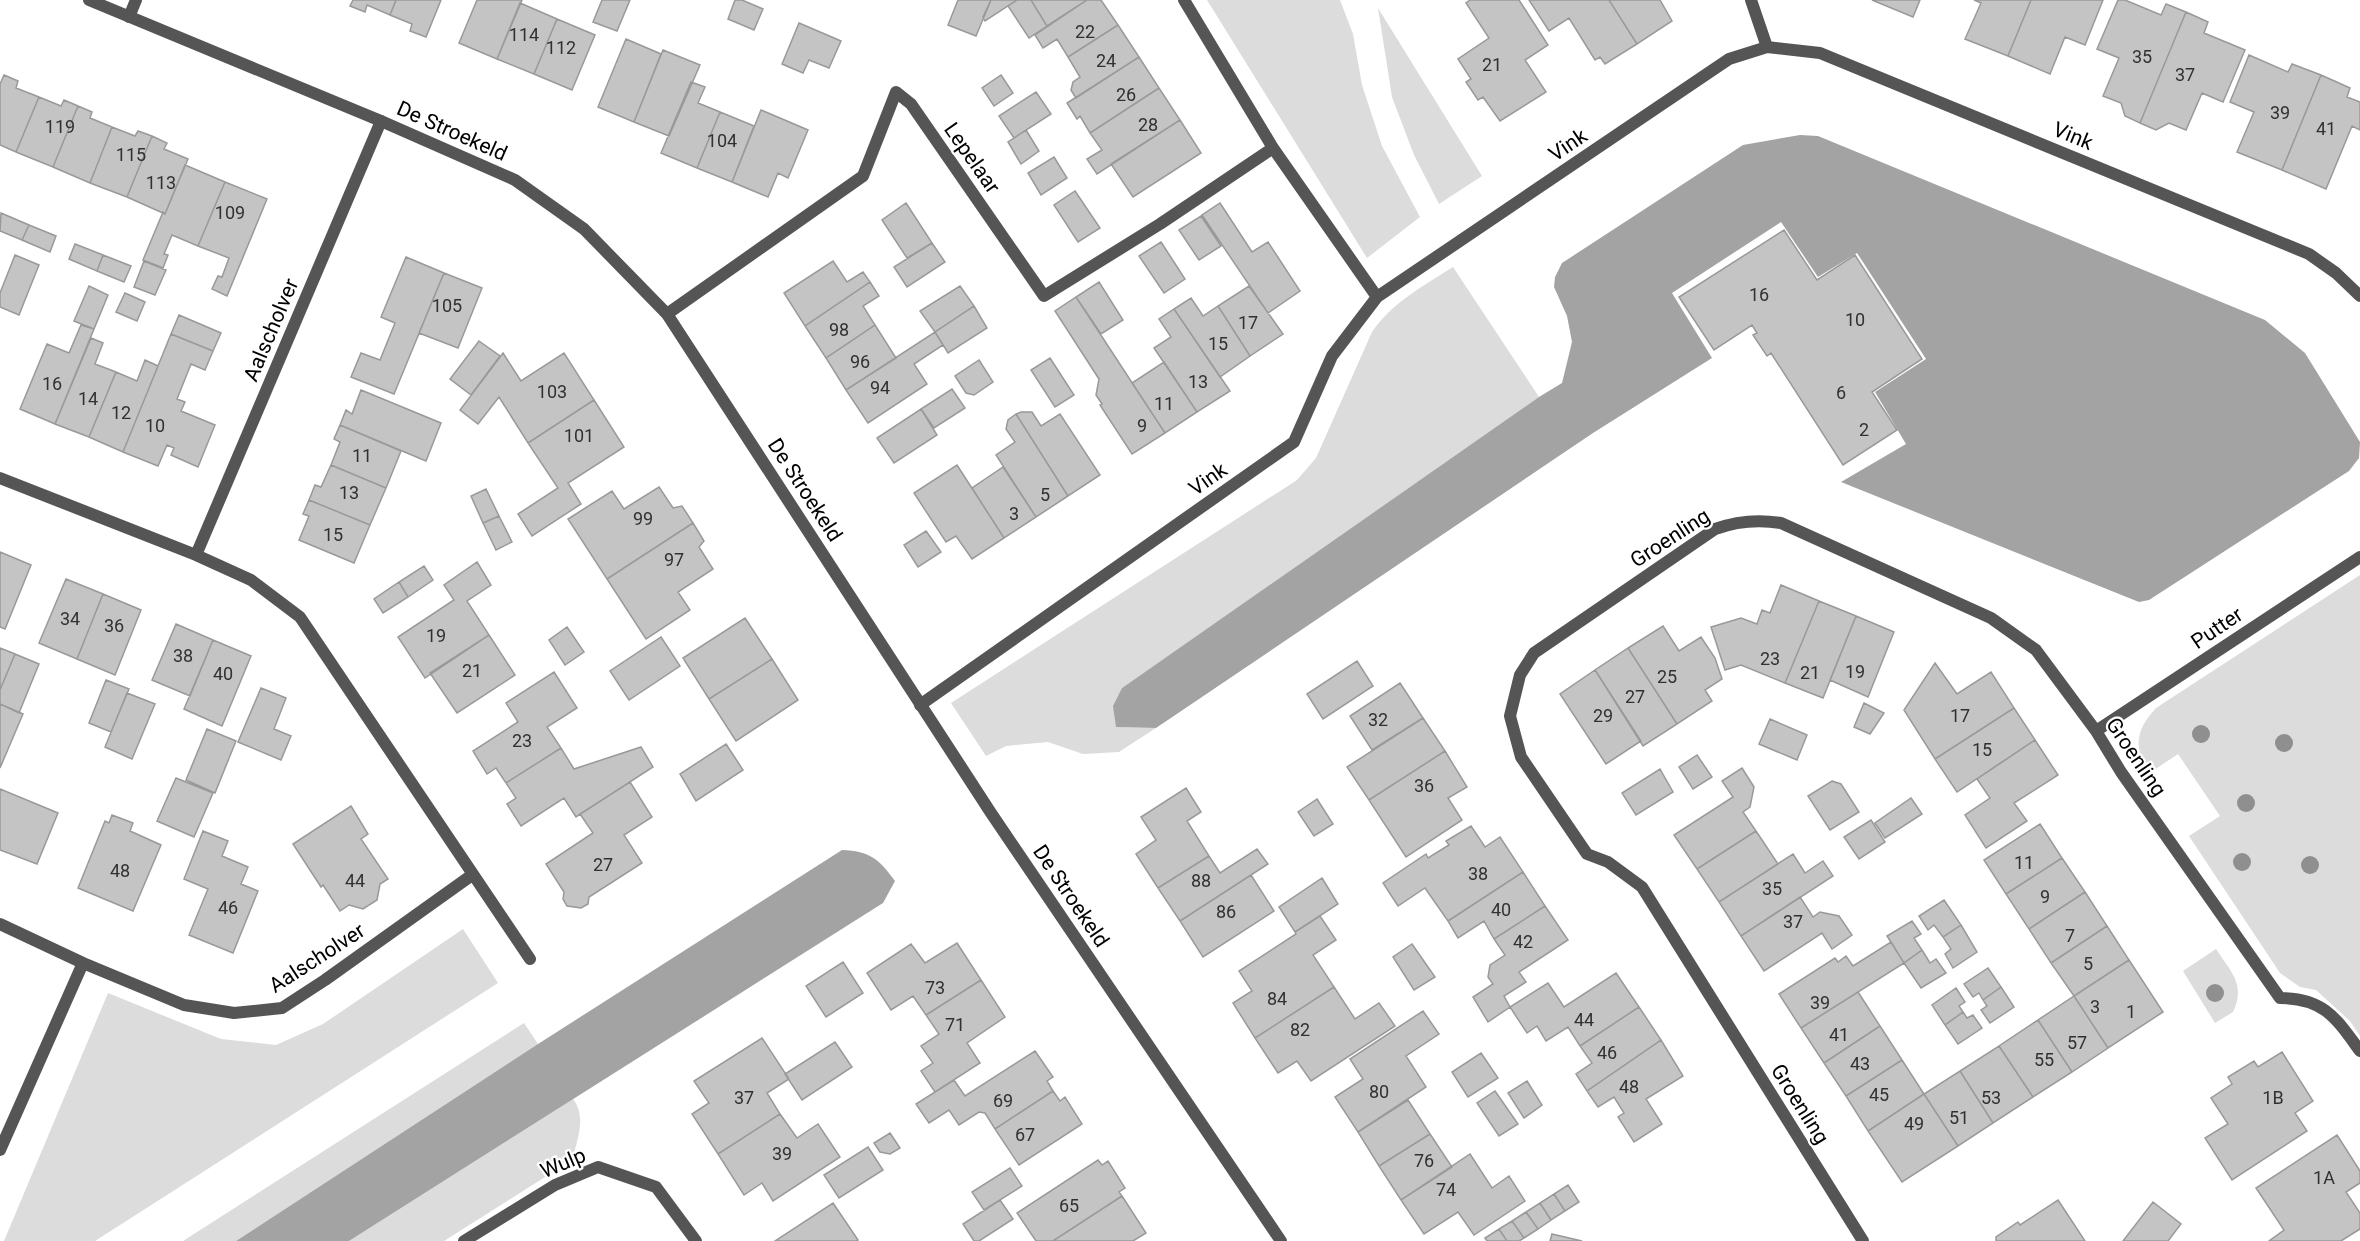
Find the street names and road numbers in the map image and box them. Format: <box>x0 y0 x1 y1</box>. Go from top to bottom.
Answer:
street label: De Stroekeld <box>393 96 511 166</box>
street label: Vink <box>2050 117 2097 155</box>
street label: Lepelaar <box>939 118 1005 198</box>
street label: Vink <box>1544 123 1592 166</box>
street label: Aalscholver <box>239 275 303 385</box>
street label: De Stroekeld <box>763 434 847 546</box>
street label: Vink <box>1184 457 1232 501</box>
street label: Groenling <box>1626 504 1714 572</box>
street label: Putter <box>2187 602 2247 654</box>
street label: Groenling <box>2101 713 2171 801</box>
street label: De Stroekeld <box>1028 840 1114 952</box>
street label: Aalscholver <box>265 918 369 998</box>
street label: Groenling <box>1766 1060 1834 1148</box>
street label: Wulp <box>537 1143 589 1183</box>

